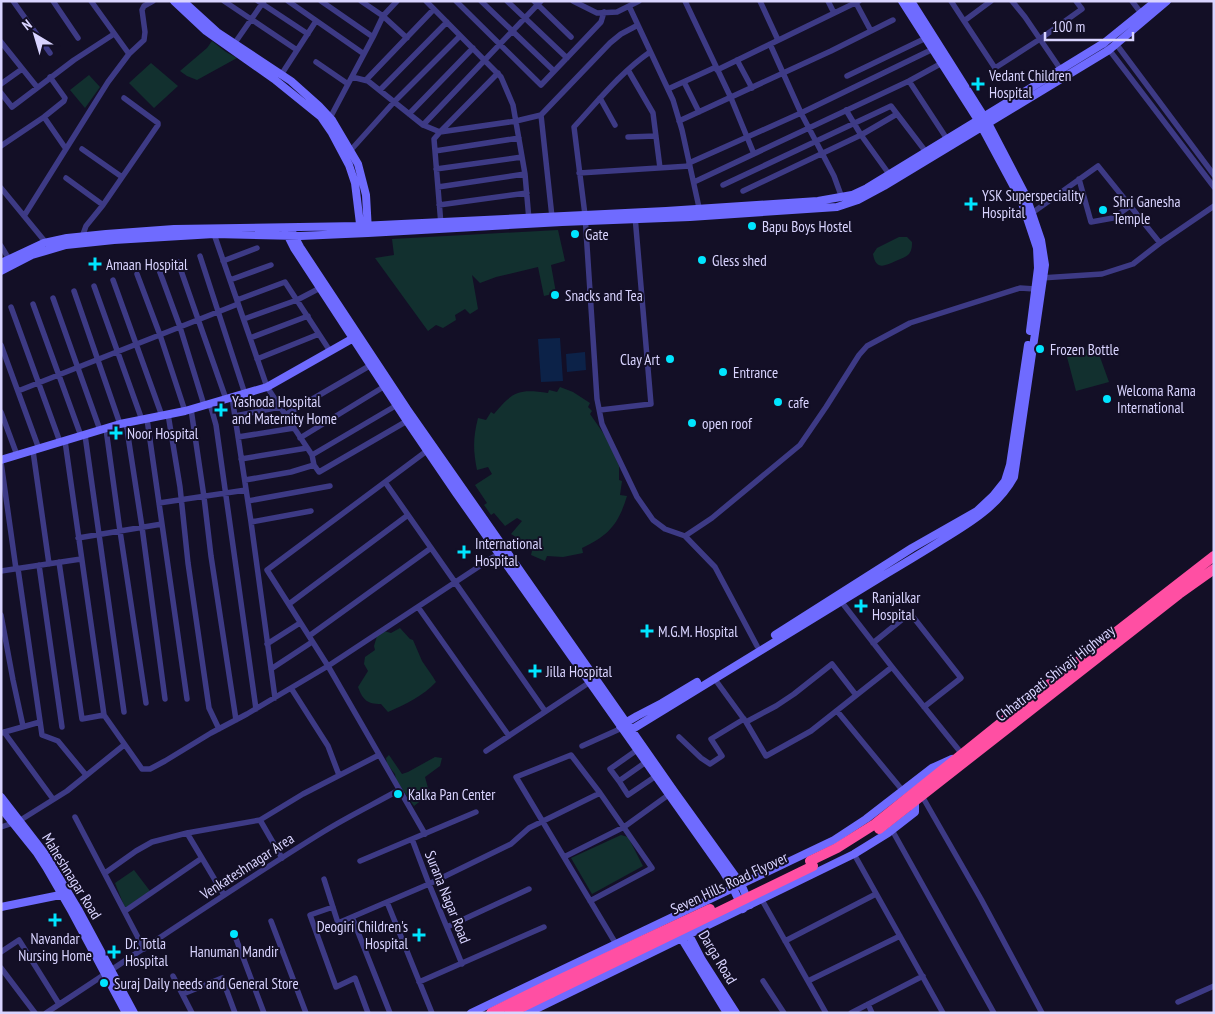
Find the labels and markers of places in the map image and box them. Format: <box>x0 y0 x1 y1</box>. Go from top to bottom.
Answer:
place label: Vedant Children Hospital <box>988 66 1071 102</box>
marker: Vedant Children Hospital <box>971 77 985 91</box>
place label: YSK Superspeciality Hospital <box>982 186 1084 222</box>
place label: Shri Ganesha Temple <box>1113 192 1180 228</box>
marker: YSK Superspeciality Hospital <box>964 197 978 211</box>
marker: Shri Ganesha Temple <box>1097 204 1109 216</box>
place label: Bapu Boys Hostel <box>762 217 852 236</box>
marker: Bapu Boys Hostel <box>746 220 758 232</box>
place label: Gate <box>585 225 609 244</box>
marker: Gate <box>569 228 581 240</box>
place label: Gless shed <box>712 251 767 270</box>
marker: Gless shed <box>696 254 708 266</box>
place label: Amaan Hospital <box>106 255 188 274</box>
marker: Amaan Hospital <box>88 257 102 271</box>
place label: Snacks and Tea <box>565 286 643 305</box>
marker: Snacks and Tea <box>549 289 561 301</box>
place label: Frozen Bottle <box>1050 340 1119 359</box>
marker: Frozen Bottle <box>1034 343 1046 355</box>
place label: Clay Art <box>620 350 660 369</box>
marker: Clay Art <box>664 353 676 365</box>
place label: Entrance <box>733 363 778 382</box>
marker: Entrance <box>717 366 729 378</box>
place label: Welcoma Rama International <box>1117 381 1196 417</box>
place label: Yashoda Hospital and Maternity Home <box>232 392 337 428</box>
place label: cafe <box>788 393 809 412</box>
marker: Welcoma Rama International <box>1101 393 1113 405</box>
marker: cafe <box>772 396 784 408</box>
marker: Yashoda Hospital and Maternity Home <box>214 403 228 417</box>
place label: open roof <box>702 414 753 433</box>
marker: open roof <box>686 417 698 429</box>
place label: Noor Hospital <box>127 424 199 443</box>
marker: Noor Hospital <box>109 426 123 440</box>
place label: International Hospital <box>475 534 542 570</box>
marker: International Hospital <box>457 545 471 559</box>
place label: Ranjalkar Hospital <box>872 588 921 624</box>
marker: Ranjalkar Hospital <box>854 599 868 613</box>
place label: M.G.M. Hospital <box>658 622 738 641</box>
marker: M.G.M. Hospital <box>640 624 654 638</box>
place label: Jilla Hospital <box>545 662 613 681</box>
marker: Jilla Hospital <box>528 664 542 678</box>
place label: Kalka Pan Center <box>408 785 496 804</box>
marker: Kalka Pan Center <box>392 788 404 800</box>
marker: Navandar Nursing Home <box>48 913 62 927</box>
place label: Deogiri Children's Hospital <box>317 917 408 953</box>
marker: Hanuman Mandir <box>228 928 240 940</box>
marker: Deogiri Children's Hospital <box>412 928 426 942</box>
place label: Navandar Nursing Home <box>18 929 92 965</box>
place label: Dr. Totla Hospital <box>125 934 168 970</box>
place label: Hanuman Mandir <box>190 942 279 961</box>
marker: Dr. Totla Hospital <box>107 945 121 959</box>
place label: Suraj Daily needs and General Store <box>114 974 299 993</box>
marker: Suraj Daily needs and General Store <box>98 977 110 989</box>

